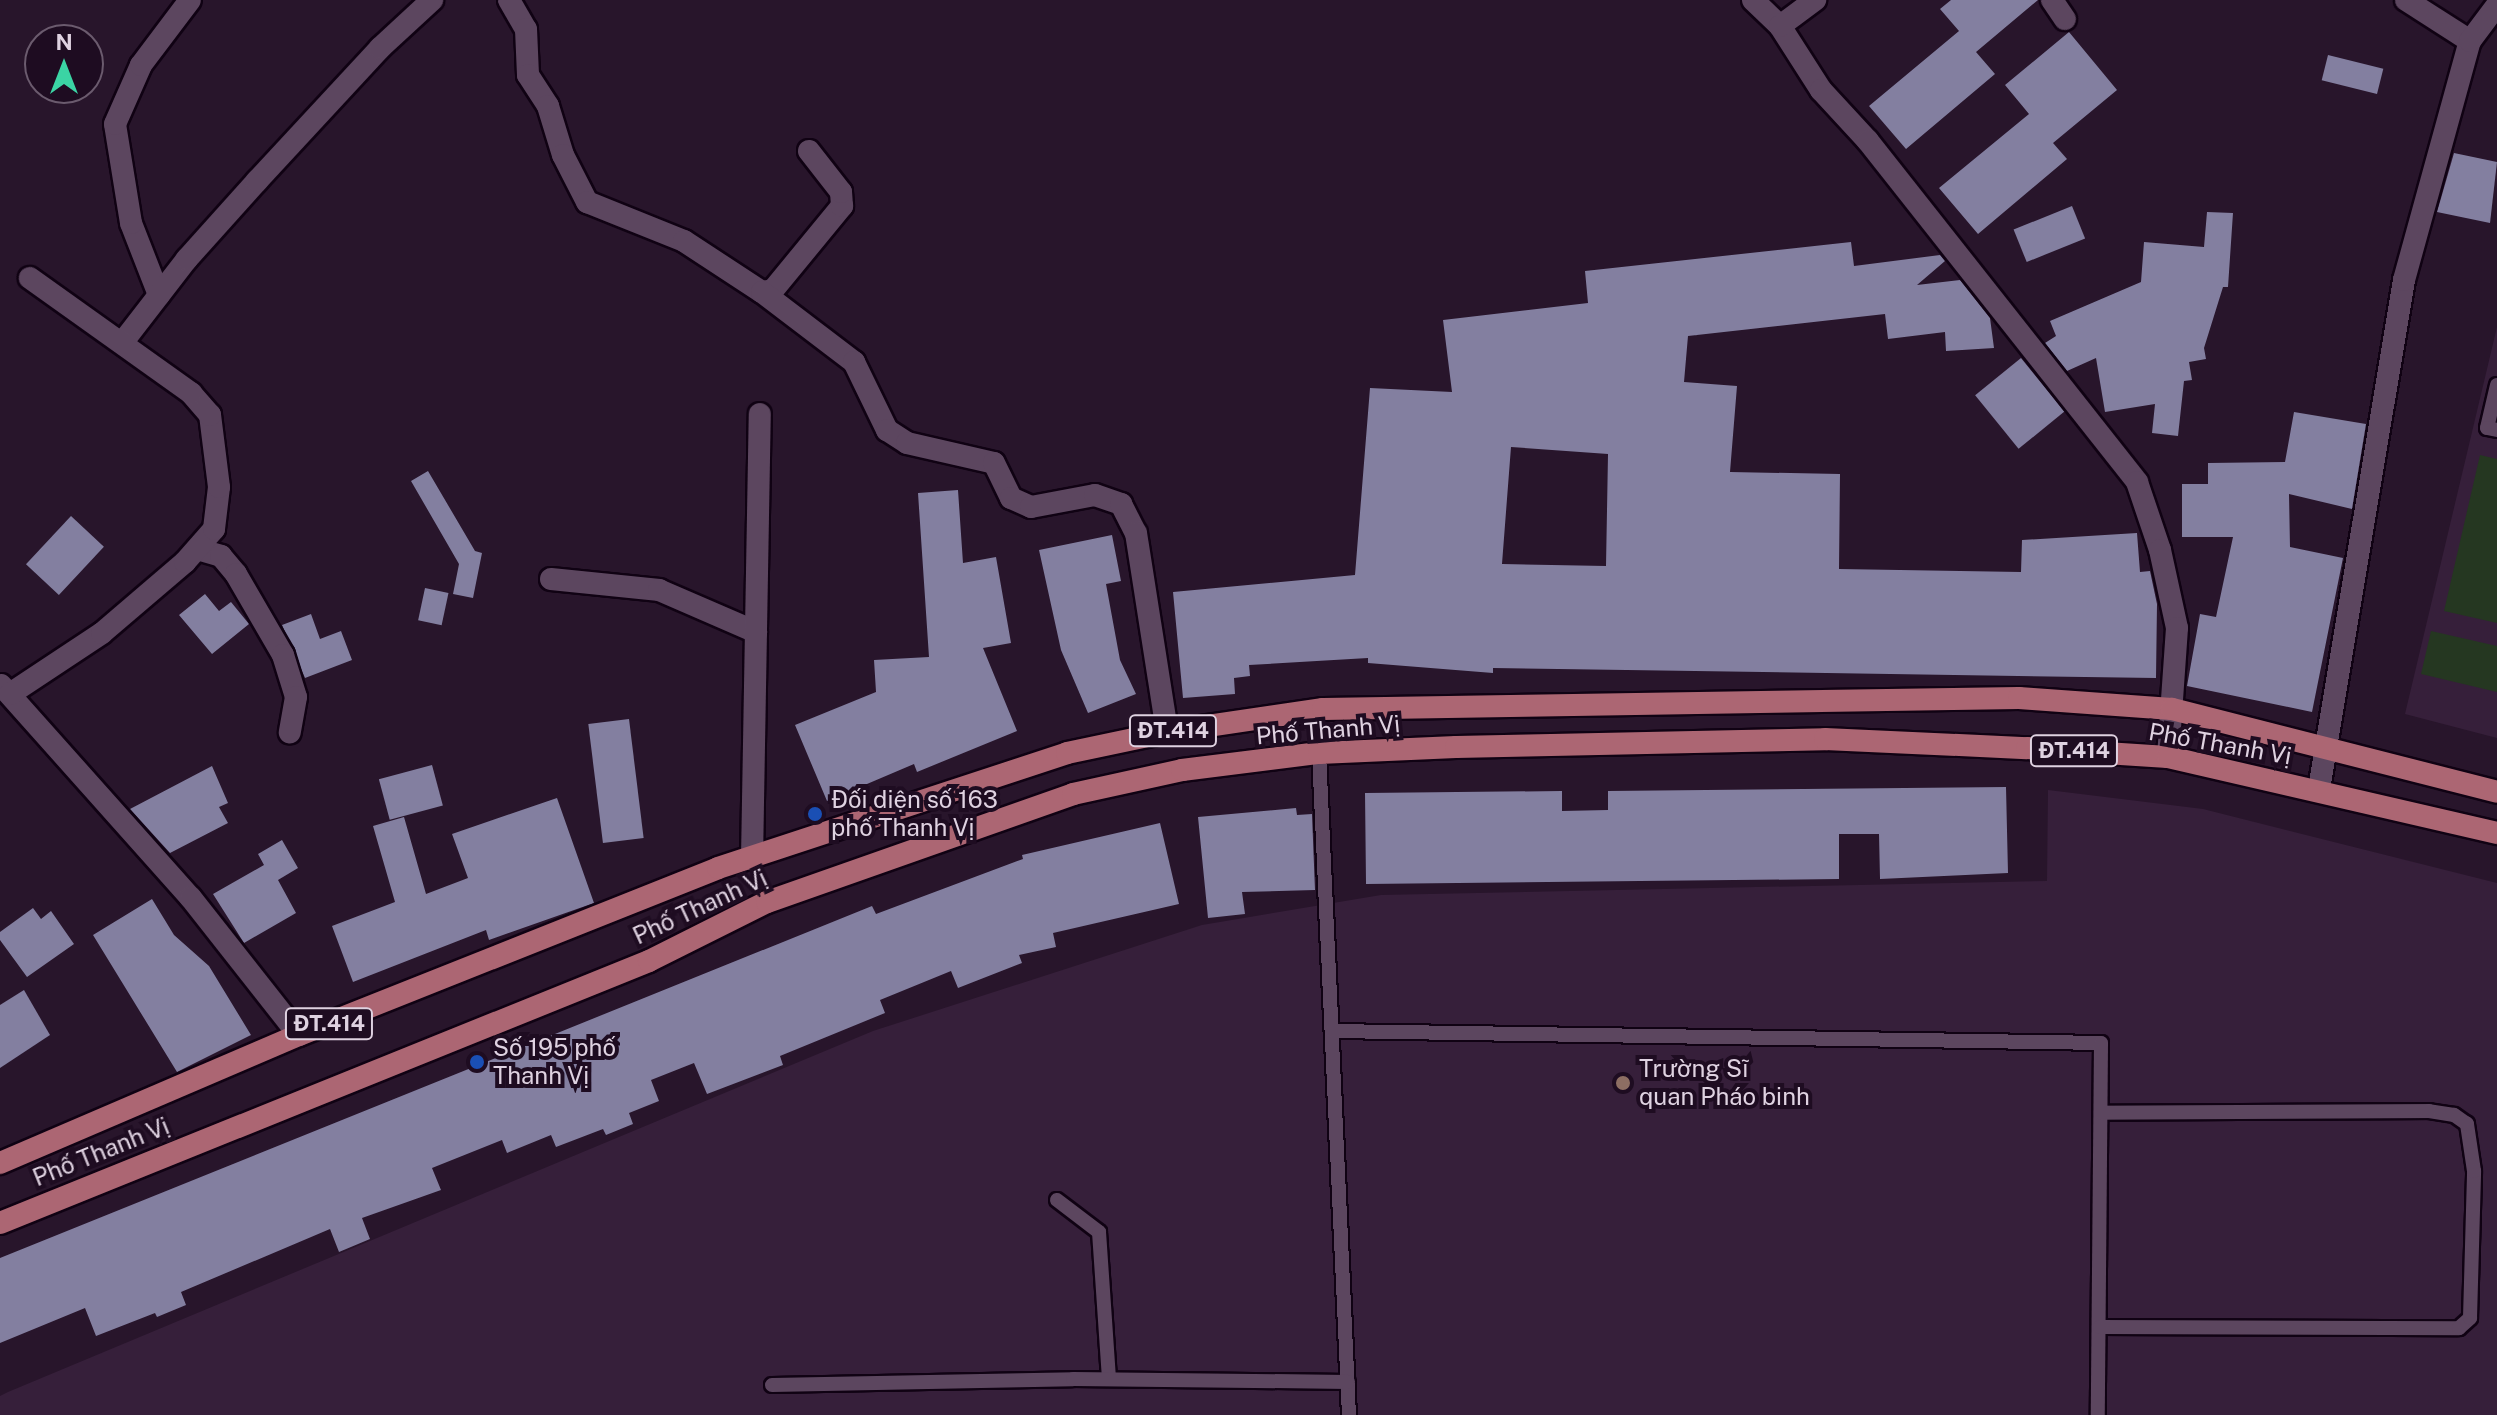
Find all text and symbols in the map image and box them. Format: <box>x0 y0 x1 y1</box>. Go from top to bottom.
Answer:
north arrow <box>24 24 104 104</box>
text: N <box>55 29 73 55</box>
street label: Phố Thanh Vị <box>1254 709 1402 751</box>
road number: ĐT.414 <box>1127 713 1219 749</box>
street label: Phố Thanh Vị <box>2146 717 2294 771</box>
road number: ĐT.414 <box>2028 733 2120 769</box>
place label: Đối diện số 163 phố Thanh Vị <box>831 786 998 842</box>
marker: Đối diện số 163 phố Thanh Vị <box>806 805 824 823</box>
street label: Phố Thanh Vị <box>628 863 772 951</box>
road number: ĐT.414 <box>283 1006 375 1042</box>
place label: Số 195 phố Thanh Vị <box>493 1034 616 1090</box>
marker: Số 195 phố Thanh Vị <box>468 1053 486 1071</box>
place label: Trường Sĩ quan Pháo binh <box>1639 1055 1810 1111</box>
marker: Trường Sĩ quan Pháo binh <box>1614 1074 1632 1092</box>
street label: Phố Thanh Vị <box>28 1111 174 1193</box>

